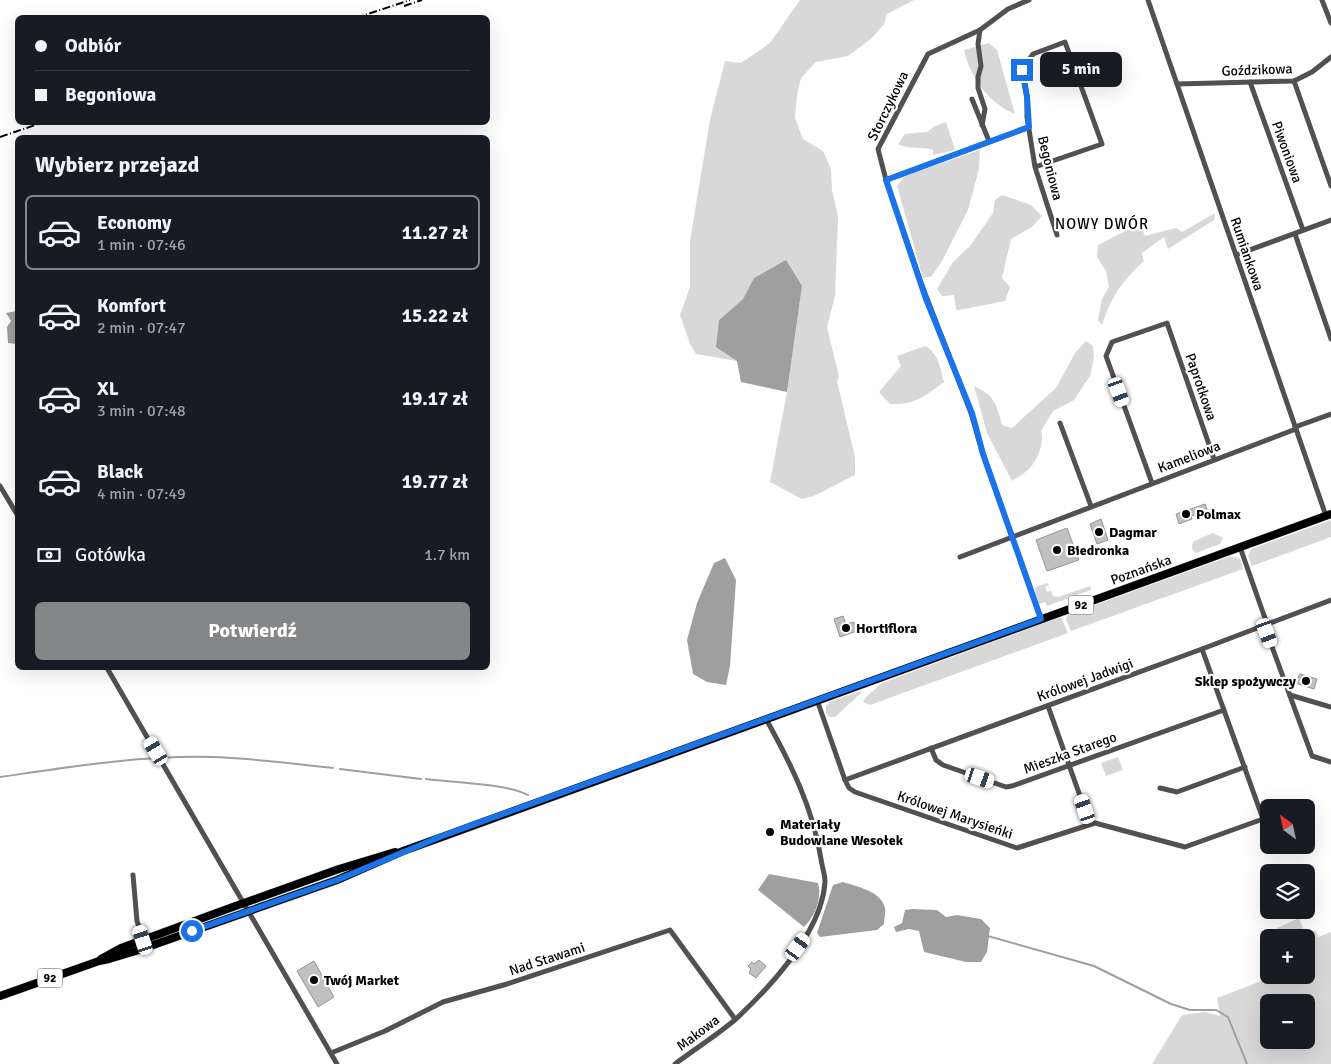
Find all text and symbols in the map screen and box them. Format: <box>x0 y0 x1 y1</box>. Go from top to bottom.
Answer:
text: Odbiór <box>65 34 121 58</box>
callout: 5 min <box>1040 52 1122 88</box>
route end <box>1011 59 1033 81</box>
text: 5 min <box>1062 59 1100 79</box>
street label: Goździkowa <box>1221 60 1293 80</box>
street label: Storczykowa <box>864 69 912 143</box>
text: Begoniowa <box>65 83 156 107</box>
street label: Piwoniowa <box>1268 119 1306 185</box>
street label: Begoniowa <box>1034 134 1066 202</box>
text: Wybierz przejazd <box>35 151 199 178</box>
icon: car <box>37 210 82 255</box>
text: Economy <box>97 211 171 235</box>
district label: NOWY DWÓR <box>1055 214 1149 233</box>
street label: Rumiankowa <box>1227 215 1267 293</box>
text: 11.27 zł <box>402 221 468 245</box>
text: 1 min · 07:46 <box>97 235 186 255</box>
icon: car <box>37 293 82 338</box>
text: Komfort <box>97 294 166 318</box>
text: 15.22 zł <box>402 304 468 328</box>
text: 2 min · 07:47 <box>97 318 186 338</box>
street label: Paprotkowa <box>1182 351 1220 423</box>
car <box>1106 375 1131 409</box>
icon: car <box>37 376 82 421</box>
text: XL <box>97 377 119 401</box>
text: 19.17 zł <box>402 387 468 411</box>
text: 3 min · 07:48 <box>97 401 186 421</box>
street label: Kameliowa <box>1155 437 1223 477</box>
icon: car <box>37 459 82 504</box>
text: Black <box>97 460 143 484</box>
text: 19.77 zł <box>402 470 468 494</box>
text: 4 min · 07:49 <box>97 484 186 504</box>
place label: Polmax <box>1196 506 1241 523</box>
marker: Polmax <box>1180 508 1192 520</box>
place label: Dagmar <box>1109 524 1157 541</box>
marker: Dagmar <box>1093 526 1105 538</box>
icon: cash <box>35 541 63 569</box>
place label: Biedronka <box>1067 542 1129 559</box>
text: Gotówka <box>75 543 146 567</box>
marker: Biedronka <box>1051 544 1063 556</box>
text: 1.7 km <box>424 545 470 565</box>
street label: Poznańska <box>1108 551 1174 589</box>
road number: 92 <box>1068 596 1094 614</box>
button: Potwierdź <box>35 602 470 660</box>
car <box>1254 616 1279 650</box>
place label: Hortiflora <box>856 620 917 637</box>
marker: Hortiflora <box>840 622 852 634</box>
street label: Królowej Jadwigi <box>1035 655 1135 705</box>
place label: Sklep spożywczy <box>1195 673 1296 690</box>
marker: Sklep spożywczy <box>1300 675 1312 687</box>
street label: Mieszka Starego <box>1021 728 1119 778</box>
car <box>141 734 170 768</box>
car <box>963 766 996 790</box>
street label: Królowej Marysieńki <box>895 787 1015 843</box>
car <box>1073 792 1096 826</box>
north arrow <box>1260 799 1315 854</box>
map controls <box>1260 799 1315 1049</box>
place label: Materiały Budowlane Wesołek <box>780 816 904 849</box>
marker: Materiały Budowlane Wesołek <box>764 826 776 838</box>
button: layers <box>1260 864 1315 919</box>
route start <box>181 920 203 942</box>
car <box>131 923 154 957</box>
button: + <box>1260 929 1315 984</box>
car <box>783 930 812 964</box>
street label: Nad Stawami <box>507 939 587 979</box>
road number: 92 <box>38 968 62 988</box>
place label: Twój Market <box>324 972 400 989</box>
marker: Twój Market <box>308 974 320 986</box>
button: − <box>1260 994 1315 1049</box>
street label: Makowa <box>673 1011 723 1055</box>

